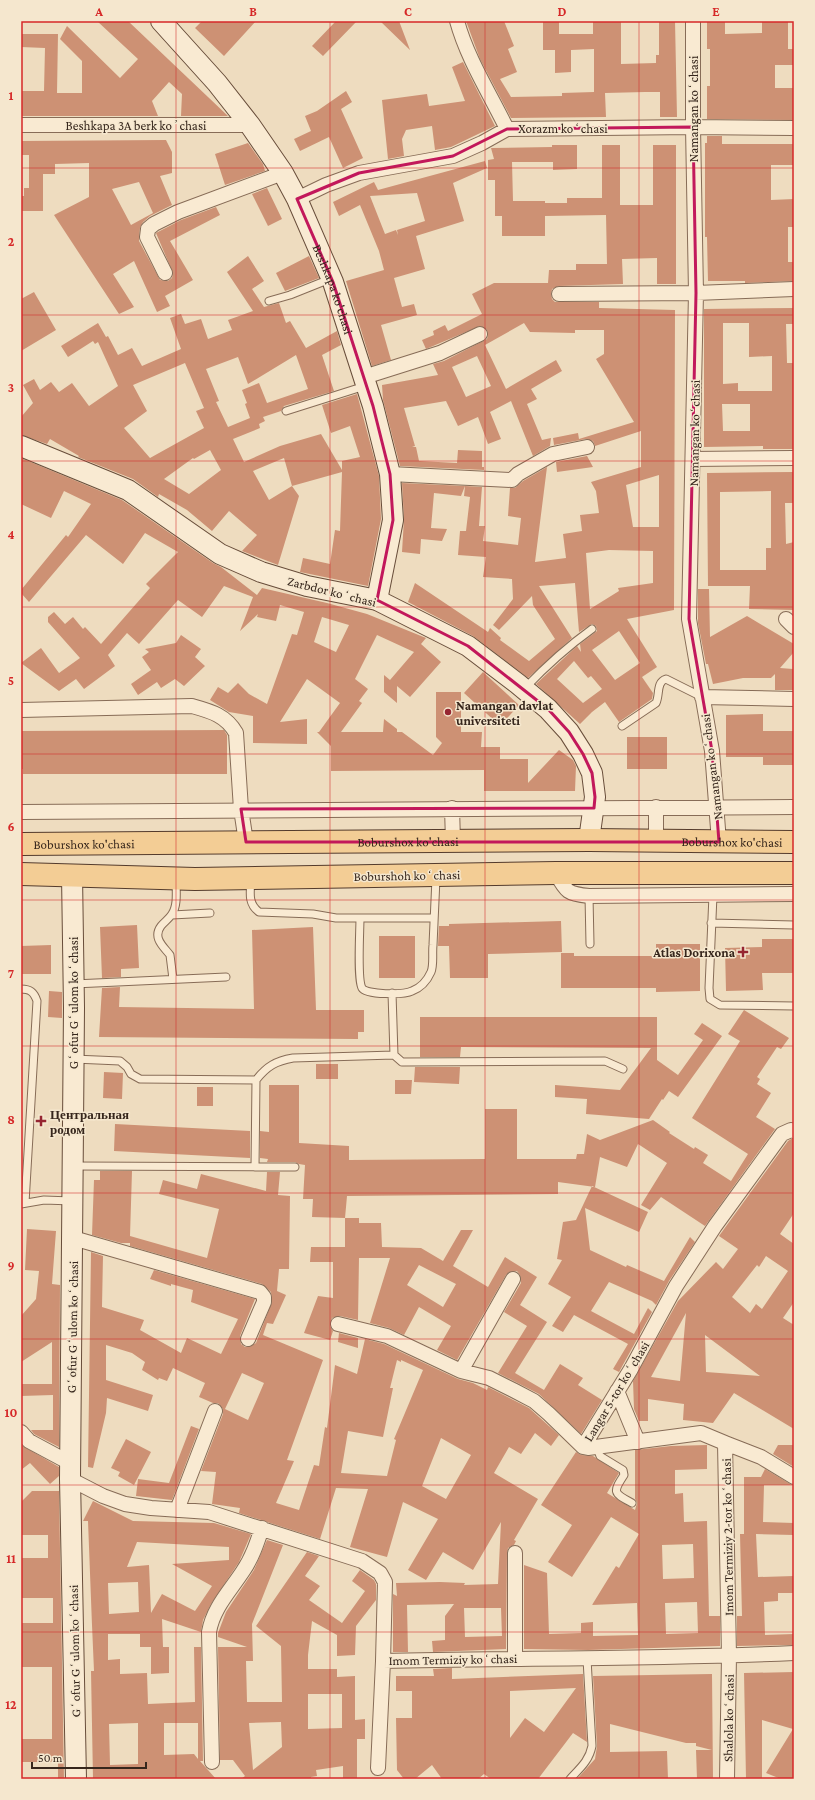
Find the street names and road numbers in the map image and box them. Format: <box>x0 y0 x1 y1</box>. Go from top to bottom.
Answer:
street label: Namangan koʻchasi <box>686 55 701 162</box>
street label: Beshkapa 3A berk koʼchasi <box>66 118 207 133</box>
street label: Xorazm koʻchasi <box>518 121 608 136</box>
street label: Beshkapa ko'chasi <box>309 242 356 337</box>
street label: Namangan koʻchasi <box>686 379 703 486</box>
street label: Zarbdor koʻchasi <box>286 573 379 610</box>
street label: Namangan koʻchasi <box>697 713 725 821</box>
street label: Boburshox ko'chasi <box>357 834 459 850</box>
street label: Boburshox ko'chasi <box>681 834 783 850</box>
street label: Boburshox ko'chasi <box>33 836 135 852</box>
street label: Boburshoh koʻchasi <box>354 867 461 884</box>
street label: Gʻofur Gʻulom koʻchasi <box>66 936 81 1069</box>
street label: Gʻofur Gʻulom koʻchasi <box>64 1260 81 1393</box>
street label: Langar 5-tor koʻchasi <box>581 1338 653 1444</box>
street label: Imom Termiziy 2-tor koʻchasi <box>719 1458 736 1616</box>
street label: Gʻofur Gʻulom koʻchasi <box>66 1584 83 1717</box>
street label: Imom Termiziy koʻchasi <box>388 1651 518 1668</box>
street label: Shalola koʻchasi <box>720 1673 737 1762</box>

